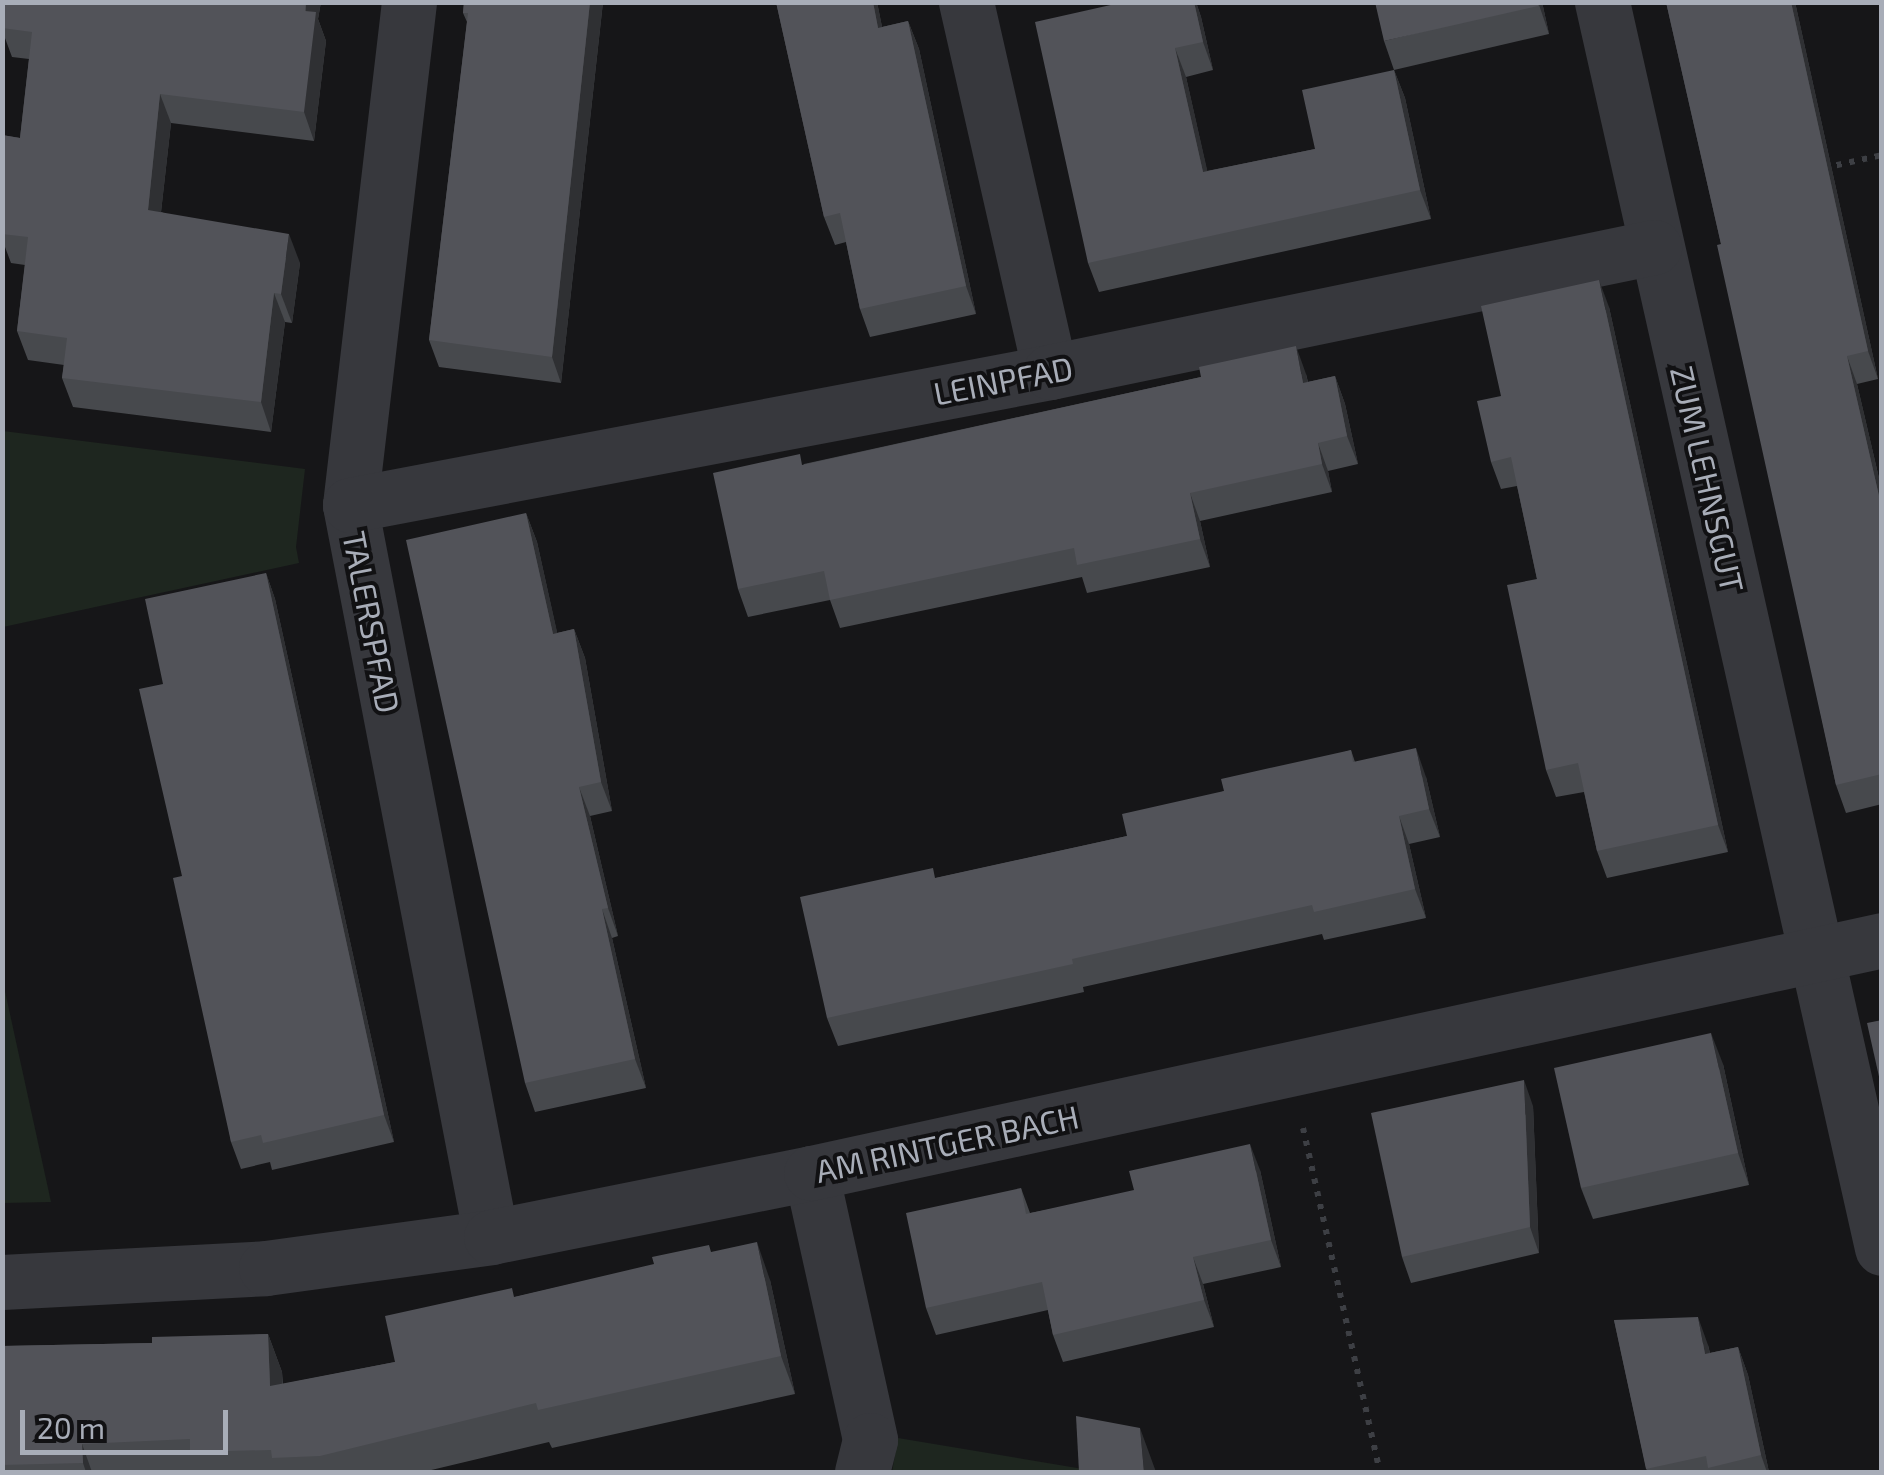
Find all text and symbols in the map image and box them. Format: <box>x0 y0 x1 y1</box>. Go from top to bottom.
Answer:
street label: LEINPFAD <box>930 348 1076 412</box>
street label: ZUM LEHNSGUT <box>1663 362 1753 596</box>
street label: TALERSPFAD <box>336 528 408 716</box>
street label: AM RINTGER BACH <box>812 1096 1082 1190</box>
scale bar <box>25 1390 232 1452</box>
text: 20 m <box>37 1409 105 1445</box>

